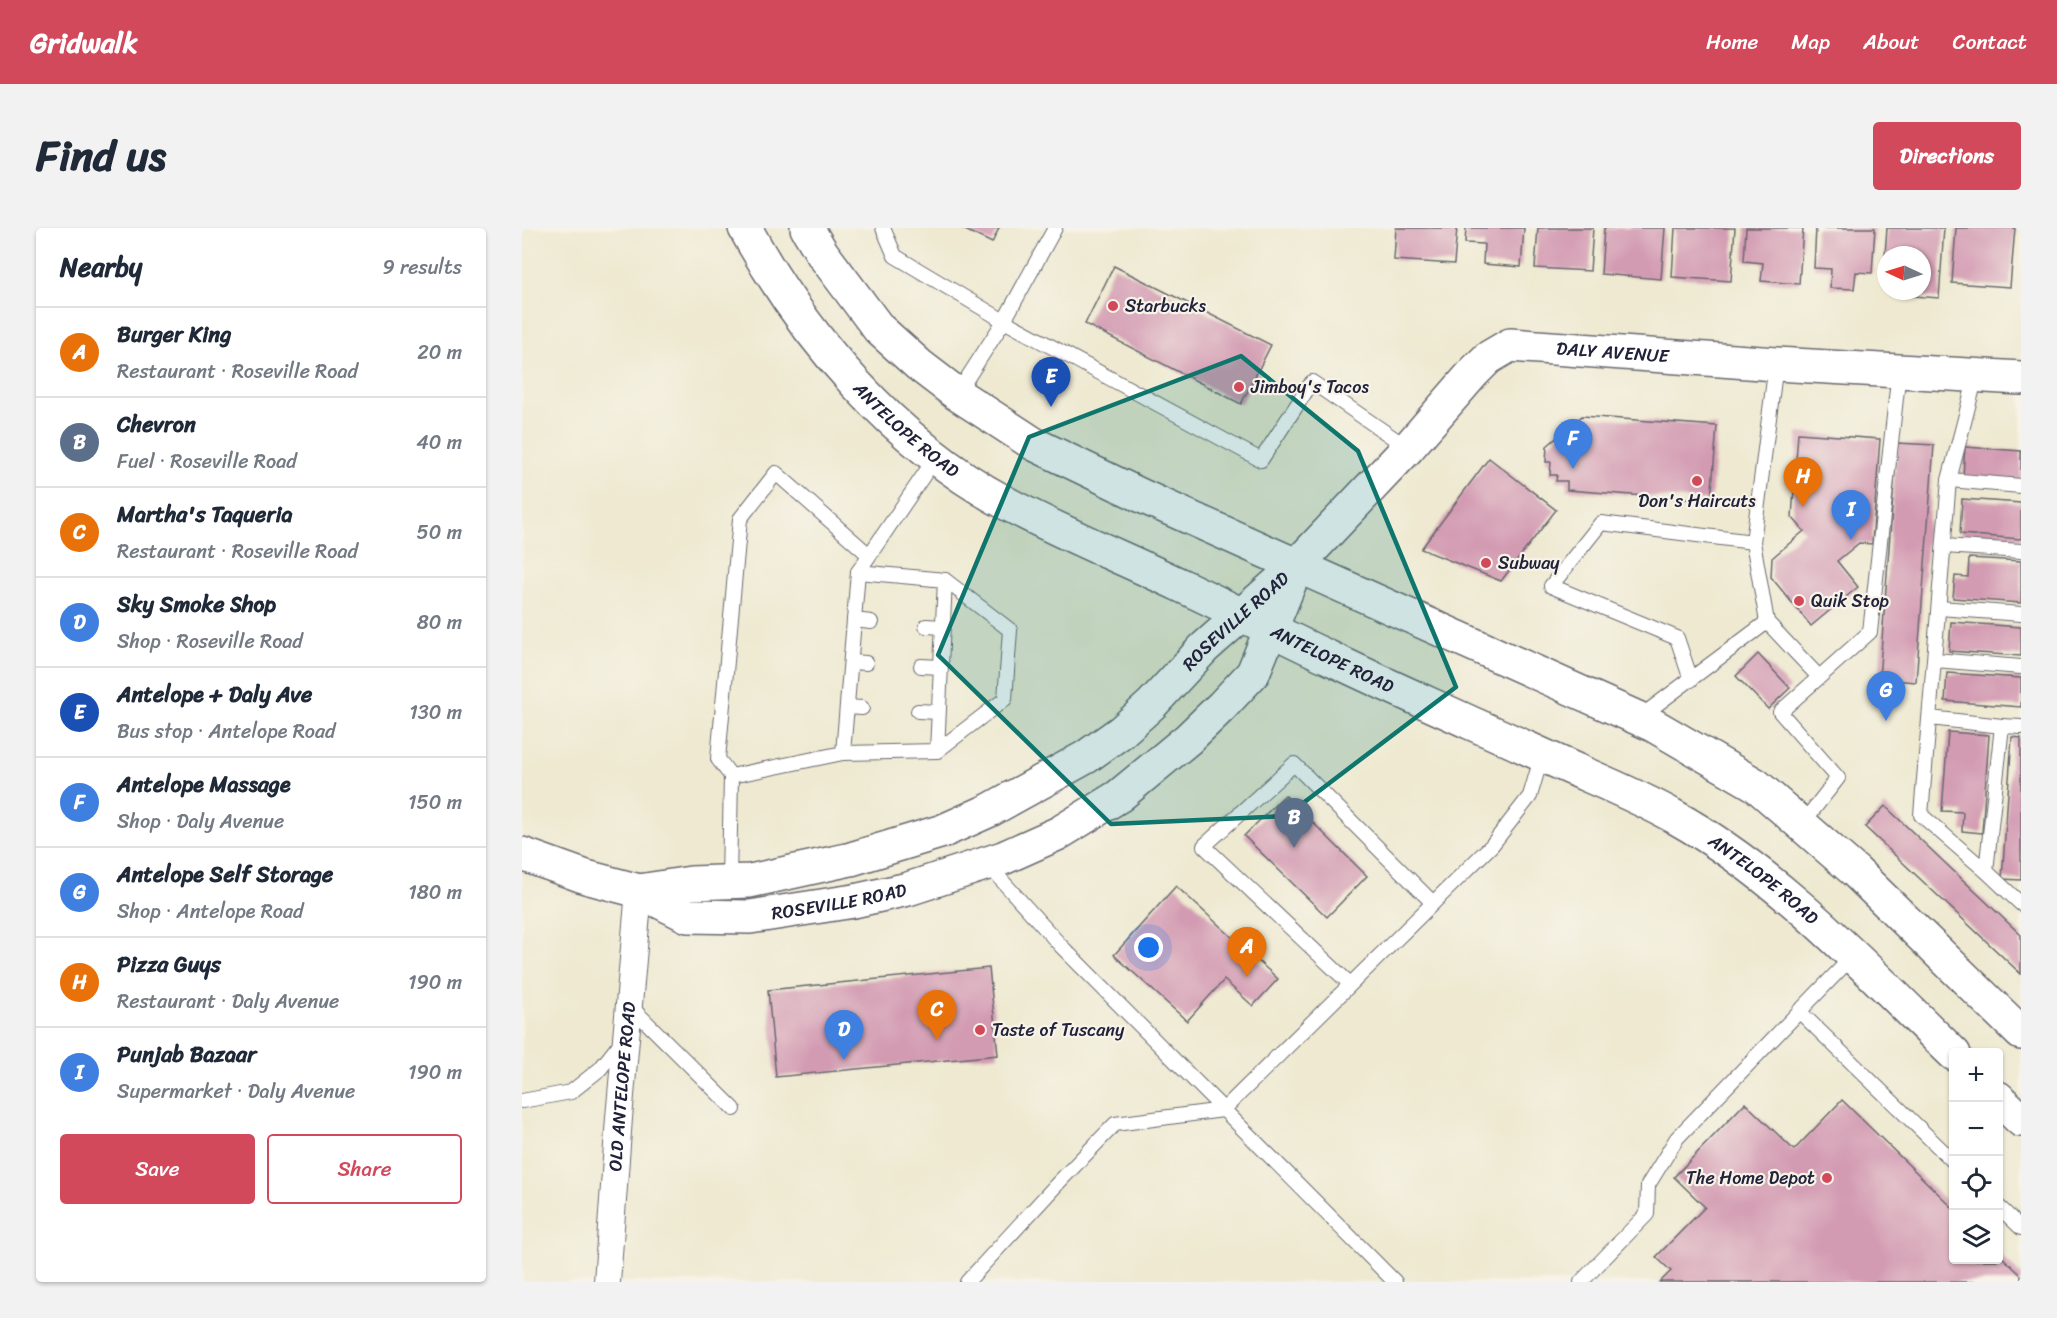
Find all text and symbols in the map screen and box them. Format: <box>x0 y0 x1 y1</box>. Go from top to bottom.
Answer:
text: Gridwalk <box>30 18 138 67</box>
text: Home <box>1706 23 1758 61</box>
text: Map <box>1791 23 1830 61</box>
text: About <box>1863 23 1920 61</box>
text: Contact <box>1953 23 2027 61</box>
text: Find us <box>36 119 166 193</box>
button: Directions <box>1873 122 2021 190</box>
text: Nearby <box>60 244 142 290</box>
north arrow <box>1877 246 1931 300</box>
text: 9 results <box>382 250 462 285</box>
place label: Starbucks <box>1125 290 1206 322</box>
marker: Starbucks <box>1106 299 1120 313</box>
text: Burger King <box>117 315 231 354</box>
street label: DALY AVENUE <box>1555 332 1671 372</box>
text: A <box>73 335 86 370</box>
text: 20 m <box>417 335 462 370</box>
text: Restaurant · Roseville Road <box>117 354 358 389</box>
pin: E <box>1032 358 1070 407</box>
place label: Jimboy's Tacos <box>1250 371 1369 403</box>
street label: ANTELOPE ROAD <box>844 373 967 486</box>
marker: Jimboy's Tacos <box>1232 380 1246 394</box>
text: Chevron <box>117 405 196 444</box>
pin: F <box>1554 420 1592 469</box>
text: B <box>73 425 86 460</box>
text: 40 m <box>416 425 462 460</box>
text: Fuel · Roseville Road <box>117 444 297 479</box>
pin: H <box>1784 458 1822 507</box>
marker: Don's Haircuts <box>1690 474 1704 488</box>
place label: Don's Haircuts <box>1638 485 1756 517</box>
pin: I <box>1832 490 1870 540</box>
text: Martha's Taqueria <box>117 495 293 534</box>
text: C <box>73 515 86 550</box>
text: 50 m <box>417 515 462 550</box>
text: Restaurant · Roseville Road <box>117 534 358 569</box>
place label: Subway <box>1498 547 1560 579</box>
marker: Subway <box>1479 556 1493 570</box>
street label: ROSEVILLE ROAD <box>1174 563 1297 678</box>
text: Sky Smoke Shop <box>117 585 276 624</box>
place label: Quik Stop <box>1811 585 1890 617</box>
marker: Quik Stop <box>1792 594 1806 608</box>
text: D <box>74 605 85 640</box>
text: 80 m <box>417 605 462 640</box>
street label: ANTELOPE ROAD <box>1264 615 1400 702</box>
text: Shop · Roseville Road <box>117 624 303 659</box>
pin: G <box>1866 672 1906 721</box>
text: Antelope + Daly Ave <box>117 675 312 714</box>
text: E <box>74 695 85 730</box>
text: 130 m <box>409 695 462 730</box>
text: Bus stop · Antelope Road <box>117 714 336 749</box>
text: Antelope Massage <box>117 765 291 804</box>
text: F <box>74 785 85 820</box>
text: 150 m <box>408 785 462 820</box>
pin: B <box>1274 798 1314 848</box>
text: Shop · Daly Avenue <box>117 804 284 839</box>
street label: ANTELOPE ROAD <box>1701 825 1827 933</box>
text: Antelope Self Storage <box>117 855 333 894</box>
street label: ROSEVILLE ROAD <box>769 874 910 929</box>
text: G <box>73 875 86 910</box>
text: 180 m <box>408 875 462 910</box>
text: Shop · Antelope Road <box>117 894 304 929</box>
pin: A <box>1228 928 1266 977</box>
your location <box>1134 933 1163 962</box>
text: Pizza Guys <box>117 945 221 984</box>
text: H <box>72 965 87 1000</box>
text: 190 m <box>408 965 462 1000</box>
text: Restaurant · Daly Avenue <box>117 984 339 1019</box>
pin: C <box>918 990 956 1040</box>
street label: OLD ANTELOPE ROAD <box>599 1000 645 1172</box>
pin: D <box>824 1010 864 1060</box>
place label: Taste of Tuscany <box>992 1014 1125 1046</box>
marker: Taste of Tuscany <box>973 1023 987 1037</box>
text: Punjab Bazaar <box>117 1035 256 1074</box>
map controls <box>1949 1048 2003 1264</box>
button: + <box>1949 1048 2003 1102</box>
text: I <box>76 1055 83 1090</box>
text: 190 m <box>408 1055 462 1090</box>
text: Supermarket · Daly Avenue <box>117 1074 355 1109</box>
button: − <box>1949 1102 2003 1156</box>
button: Save <box>60 1134 255 1204</box>
button: Share <box>267 1134 462 1204</box>
button: locate <box>1949 1156 2003 1210</box>
place label: The Home Depot <box>1686 1162 1815 1194</box>
marker: The Home Depot <box>1820 1171 1834 1185</box>
button: layers <box>1949 1210 2003 1264</box>

